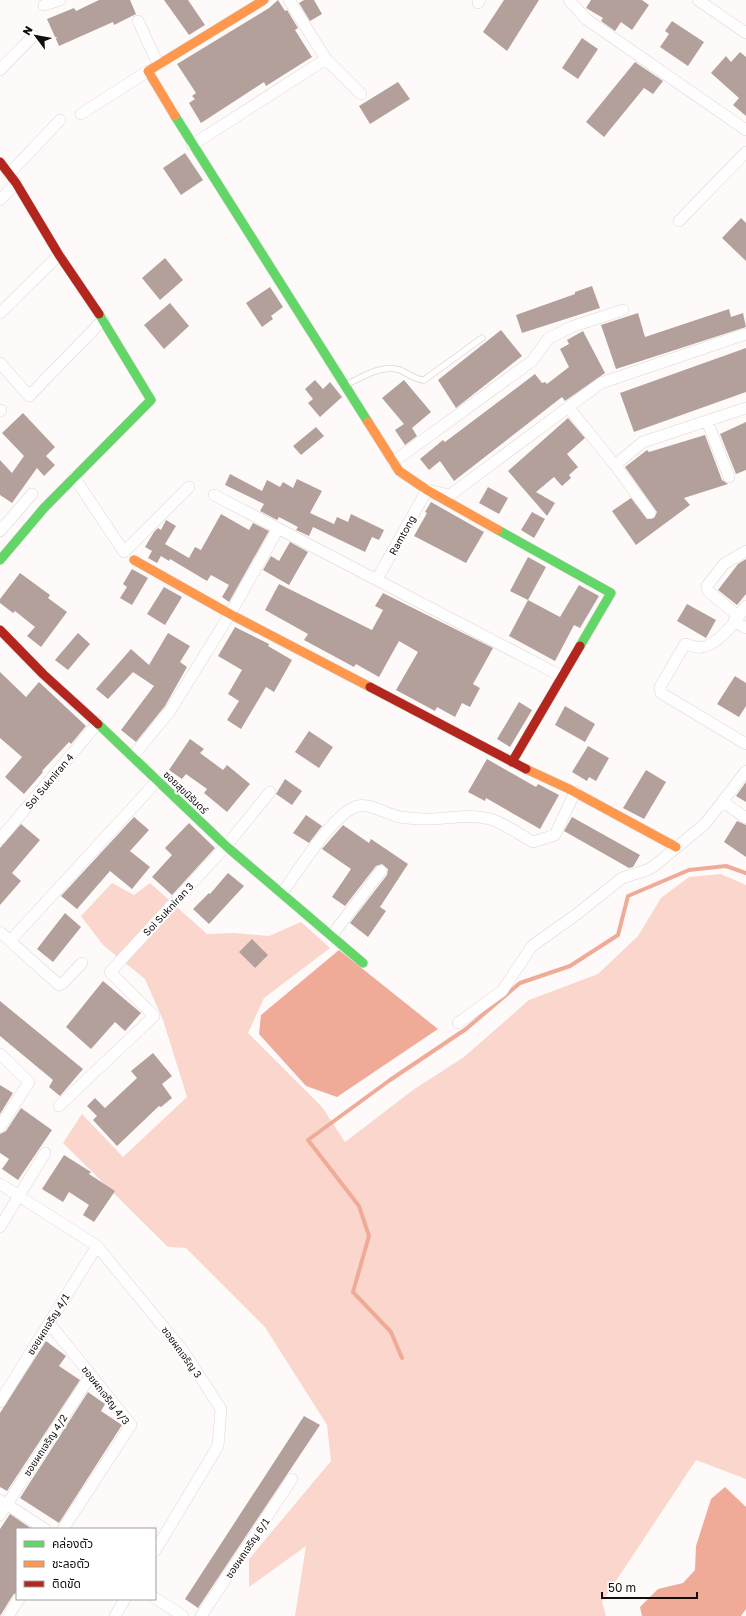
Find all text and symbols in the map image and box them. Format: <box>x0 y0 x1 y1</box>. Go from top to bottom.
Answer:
north arrow <box>16 16 56 56</box>
text: N <box>19 23 35 37</box>
street label: Ramtong <box>386 513 418 557</box>
street label: Soi Sukniran 4 <box>22 751 76 811</box>
street label: ซอยสุขนิรันดร์ <box>161 768 211 817</box>
street label: Soi Sukniran 3 <box>140 880 196 938</box>
street label: ซอยผถเจริญ 4/1 <box>24 1291 72 1357</box>
street label: ซอยผถเจริญ 3 <box>159 1324 205 1380</box>
street label: ซอยผถเจริญ 4/3 <box>79 1363 133 1427</box>
street label: ซอยผถเจริญ 4/2 <box>21 1412 69 1478</box>
street label: ซอยผถเจริญ 6/1 <box>222 1516 272 1580</box>
legend <box>16 1528 156 1600</box>
text: คล่องตัว <box>52 1536 93 1551</box>
text: ชะลอตัว <box>52 1556 90 1571</box>
scale bar <box>602 1574 697 1600</box>
text: ติดขัด <box>52 1576 81 1591</box>
text: 50 m <box>608 1580 636 1595</box>

